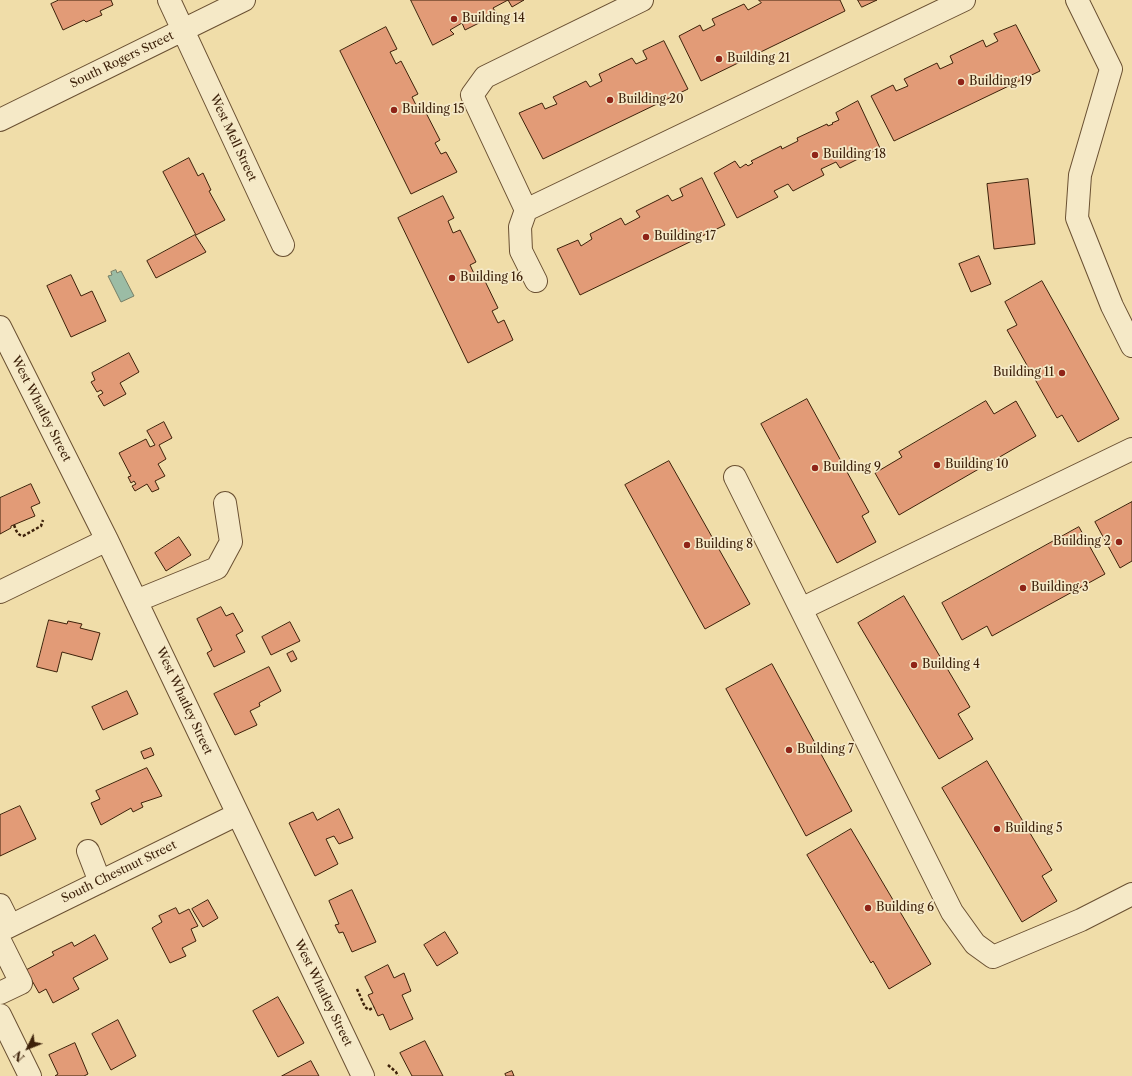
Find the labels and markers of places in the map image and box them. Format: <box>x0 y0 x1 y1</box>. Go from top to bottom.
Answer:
place label: Building 14 <box>462 12 525 26</box>
marker: Building 14 <box>449 14 459 24</box>
place label: Building 21 <box>727 52 790 66</box>
marker: Building 21 <box>714 54 724 64</box>
place label: Building 19 <box>969 75 1032 89</box>
marker: Building 19 <box>956 77 966 87</box>
place label: Building 20 <box>618 93 684 107</box>
marker: Building 20 <box>605 95 615 105</box>
place label: Building 15 <box>402 103 465 117</box>
marker: Building 15 <box>389 105 399 115</box>
place label: Building 18 <box>823 148 886 162</box>
marker: Building 18 <box>810 150 820 160</box>
place label: Building 17 <box>654 230 716 244</box>
marker: Building 17 <box>641 232 651 242</box>
place label: Building 16 <box>460 271 523 285</box>
marker: Building 16 <box>447 273 457 283</box>
place label: Building 11 <box>993 366 1054 380</box>
marker: Building 11 <box>1057 368 1067 378</box>
place label: Building 10 <box>945 458 1009 472</box>
marker: Building 10 <box>932 460 942 470</box>
place label: Building 9 <box>823 461 881 475</box>
marker: Building 9 <box>810 463 820 473</box>
place label: Building 2 <box>1053 535 1111 549</box>
marker: Building 2 <box>1114 537 1124 547</box>
place label: Building 8 <box>695 538 753 552</box>
marker: Building 8 <box>682 540 692 550</box>
place label: Building 3 <box>1031 581 1089 595</box>
marker: Building 3 <box>1018 583 1028 593</box>
place label: Building 4 <box>922 658 980 672</box>
marker: Building 4 <box>909 660 919 670</box>
place label: Building 7 <box>797 743 854 757</box>
marker: Building 7 <box>784 745 794 755</box>
place label: Building 5 <box>1005 822 1063 836</box>
marker: Building 5 <box>992 824 1002 834</box>
place label: Building 6 <box>876 901 934 915</box>
marker: Building 6 <box>863 903 873 913</box>

